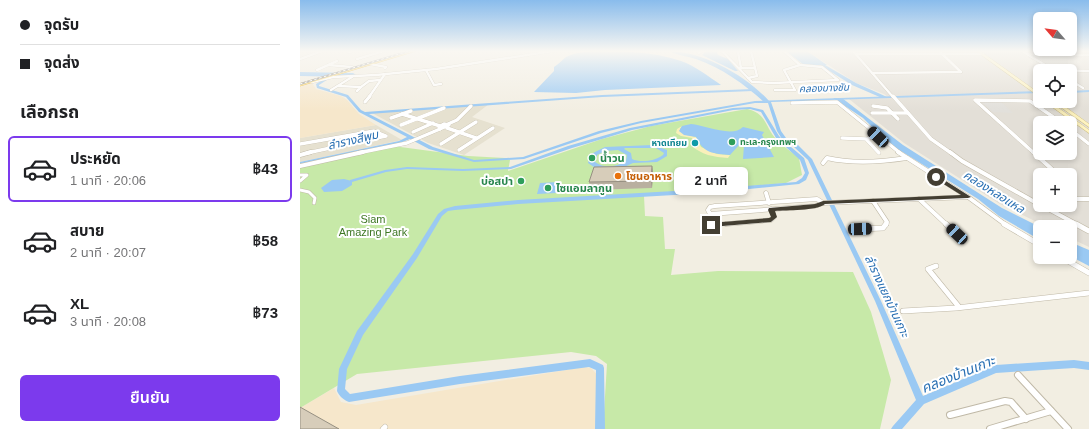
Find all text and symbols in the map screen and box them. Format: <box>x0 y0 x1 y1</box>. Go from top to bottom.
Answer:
north arrow <box>1033 12 1077 56</box>
map controls <box>1033 12 1077 264</box>
text: จุดรับ <box>44 16 79 33</box>
text: จุดส่ง <box>44 54 80 71</box>
button: locate <box>1033 64 1077 108</box>
water label: คลองบางชัน <box>799 82 850 94</box>
text: เลือกรถ <box>20 102 79 122</box>
button: layers <box>1033 116 1077 160</box>
car <box>865 124 891 150</box>
water label: ลำรางสีพูม <box>326 127 381 154</box>
marker: ทะเล-กรุงเทพฯ <box>727 137 737 147</box>
place label: ทะเล-กรุงเทพฯ <box>740 137 796 147</box>
place label: หาดเทียม <box>652 138 687 148</box>
marker: หาดเทียม <box>690 138 700 148</box>
text: ประหยัด <box>70 150 121 167</box>
place label: น้ำวน <box>600 150 625 164</box>
icon: car <box>22 151 58 187</box>
marker: น้ำวน <box>587 153 597 163</box>
text: ฿43 <box>253 160 278 177</box>
callout: 2 นาที <box>674 167 748 195</box>
route start <box>927 168 945 186</box>
water label: คลองหลอแหล <box>961 168 1028 217</box>
button: + <box>1033 168 1077 212</box>
place label: โซนอาหาร <box>626 170 672 182</box>
marker: โซนอาหาร <box>613 171 623 181</box>
text: 1 นาที · 20:06 <box>70 173 146 188</box>
text: 2 นาที <box>695 173 727 188</box>
place label: บ่อสปา <box>481 175 513 187</box>
marker: บ่อสปา <box>516 176 526 186</box>
place label: ไซแอมลากูน <box>556 182 612 195</box>
marker: ไซแอมลากูน <box>543 183 553 193</box>
park label: Siam Amazing Park <box>339 213 408 238</box>
route end <box>702 216 720 234</box>
button: − <box>1033 220 1077 264</box>
car <box>944 221 970 247</box>
text: สบาย <box>70 222 104 239</box>
icon: car <box>22 223 58 259</box>
car <box>848 223 872 235</box>
text: ฿58 <box>253 232 278 249</box>
text: 2 นาที · 20:07 <box>70 245 146 260</box>
water label: ลำรางแยกบ้านเกาะ <box>862 253 913 340</box>
icon: car <box>22 295 58 331</box>
text: XL <box>70 295 89 312</box>
text: ฿73 <box>253 304 278 321</box>
text: 3 นาที · 20:08 <box>70 314 146 329</box>
water label: คลองบ้านเกาะ <box>919 352 998 396</box>
button: ยืนยัน <box>20 375 280 421</box>

